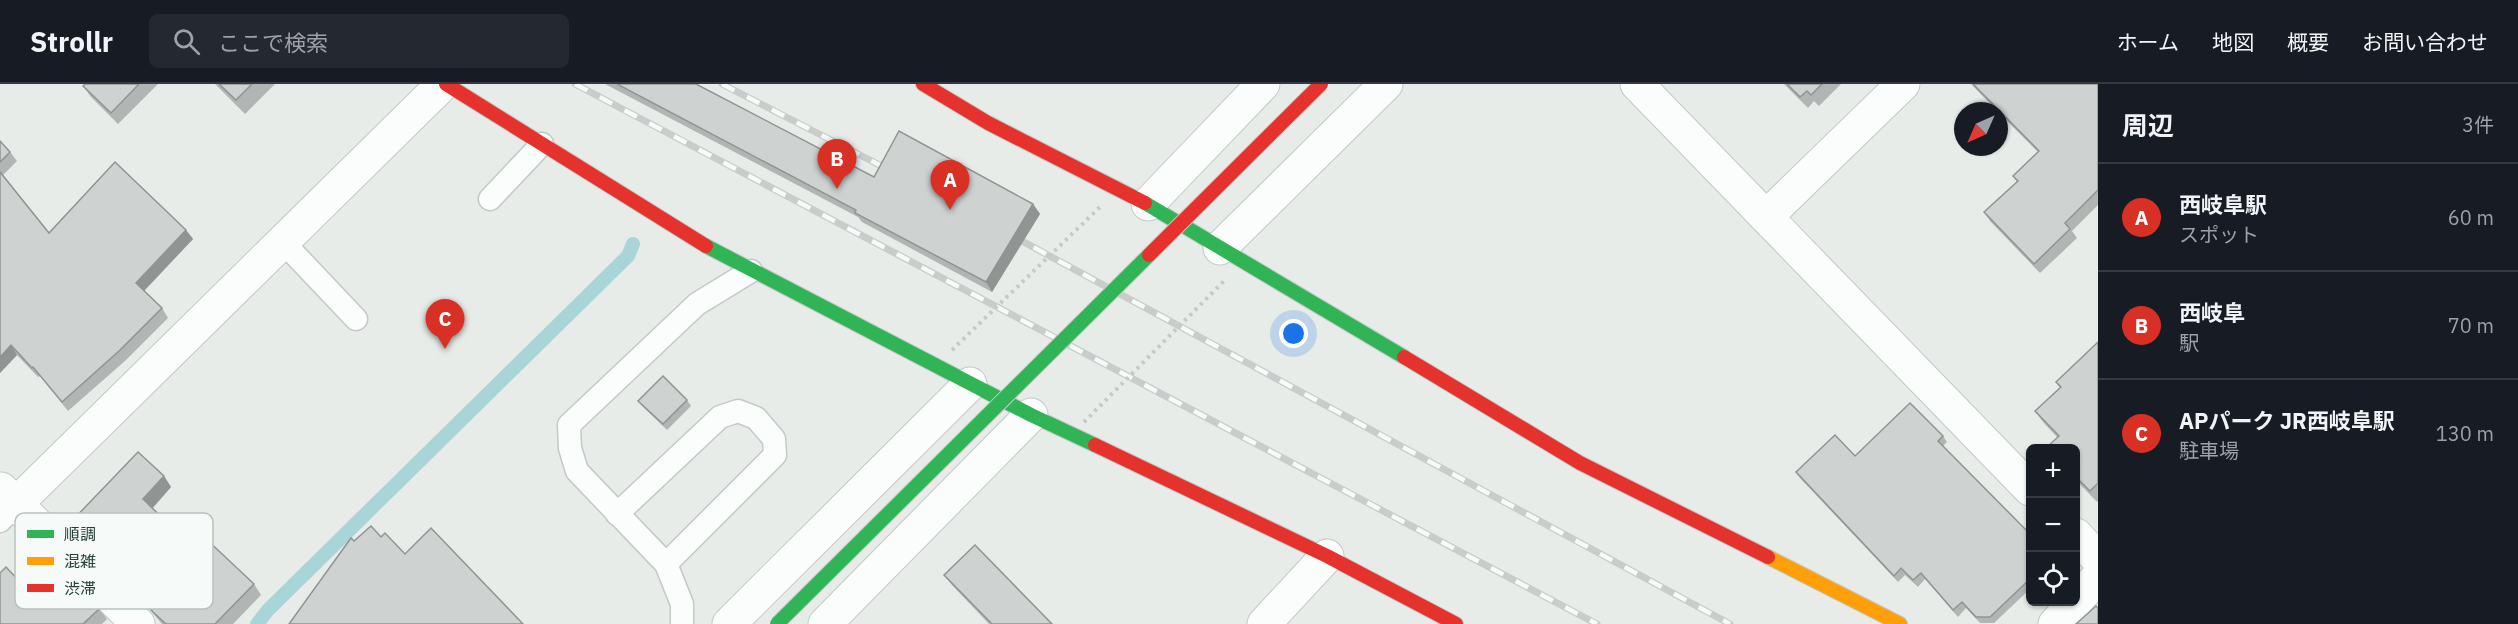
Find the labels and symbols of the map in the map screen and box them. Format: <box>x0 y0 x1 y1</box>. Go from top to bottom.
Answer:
north arrow <box>1954 102 2008 156</box>
pin: B <box>818 140 856 189</box>
pin: A <box>930 160 970 210</box>
pin: C <box>426 300 464 349</box>
your location <box>1279 319 1308 348</box>
legend <box>15 513 213 609</box>
text: 順調 <box>64 524 96 544</box>
text: 混雑 <box>64 551 96 571</box>
text: 渋滞 <box>64 578 96 598</box>

